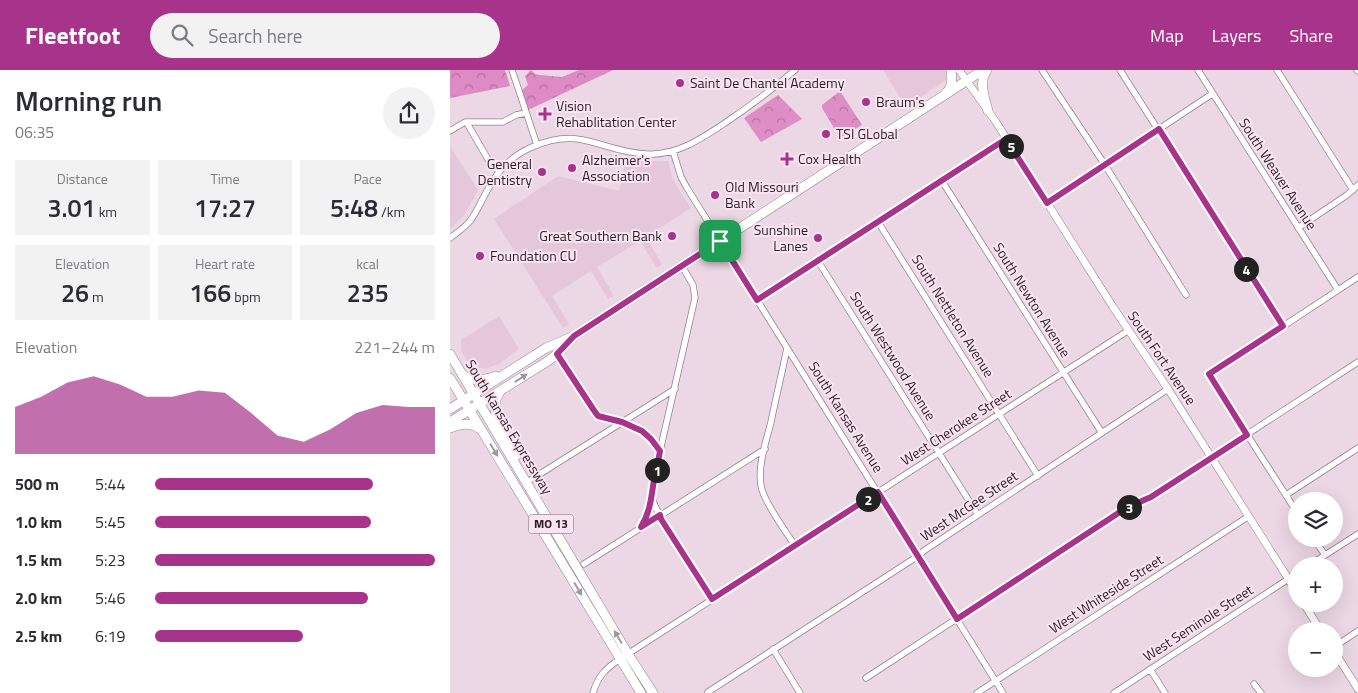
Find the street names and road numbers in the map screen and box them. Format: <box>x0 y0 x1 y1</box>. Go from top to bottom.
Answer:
street label: South Weaver Avenue <box>1234 114 1322 234</box>
street label: South Newton Avenue <box>989 238 1076 361</box>
street label: South Nettleton Avenue <box>907 250 1000 381</box>
street label: South Westwood Avenue <box>845 287 942 424</box>
street label: South Fort Avenue <box>1123 307 1202 409</box>
street label: South Kansas Expressway <box>461 355 558 498</box>
street label: South Kansas Avenue <box>804 357 889 476</box>
street label: West Cherokee Street <box>896 383 1015 470</box>
street label: West McGee Street <box>916 465 1022 546</box>
road number: MO 13 <box>528 514 574 534</box>
street label: West Whiteside Street <box>1045 549 1167 638</box>
street label: West Seminole Street <box>1139 579 1257 666</box>

